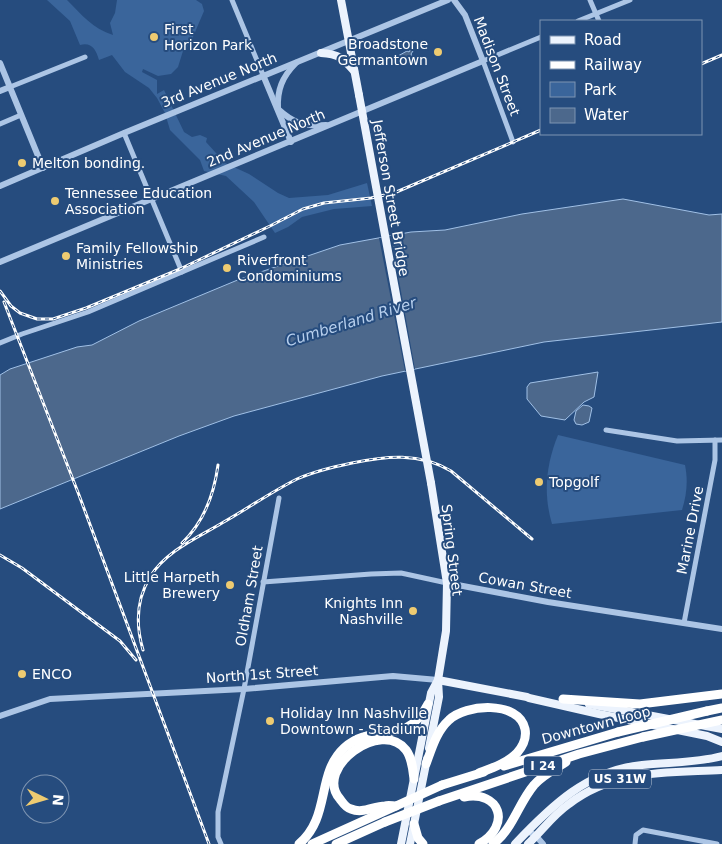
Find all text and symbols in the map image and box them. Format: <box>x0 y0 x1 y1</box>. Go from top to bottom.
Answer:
street label: Madison Street <box>471 14 523 118</box>
legend <box>540 20 702 135</box>
place label: First Horizon Park <box>164 21 253 53</box>
marker: First Horizon Park <box>148 31 160 43</box>
text: Road <box>584 31 622 49</box>
place label: Broadstone Germantown <box>338 36 428 68</box>
marker: Broadstone Germantown <box>432 46 444 58</box>
street label: 3rd Avenue North <box>159 49 279 111</box>
text: Railway <box>584 56 642 74</box>
text: Park <box>584 81 617 99</box>
street label: 2nd Avenue North <box>205 106 327 170</box>
text: Water <box>584 106 629 124</box>
street label: Jefferson Street Bridge <box>369 118 413 277</box>
place label: Melton bonding. <box>32 155 145 171</box>
marker: Melton bonding. <box>16 157 28 169</box>
place label: Tennessee Education Association <box>64 185 212 217</box>
marker: Tennessee Education Association <box>49 195 61 207</box>
place label: Family Fellowship Ministries <box>76 240 198 272</box>
marker: Family Fellowship Ministries <box>60 250 72 262</box>
place label: Riverfront Condominiums <box>237 252 342 284</box>
marker: Riverfront Condominiums <box>221 262 233 274</box>
water label: Cumberland River <box>284 293 419 350</box>
place label: Topgolf <box>548 474 600 490</box>
marker: Topgolf <box>533 476 545 488</box>
street label: Marine Drive <box>674 485 706 575</box>
street label: Spring Street <box>438 503 466 597</box>
street label: Oldham Street <box>232 544 266 648</box>
place label: Little Harpeth Brewery <box>124 569 220 601</box>
street label: Cowan Street <box>477 569 573 601</box>
marker: Little Harpeth Brewery <box>224 579 236 591</box>
place label: Knights Inn Nashville <box>324 595 403 627</box>
marker: Knights Inn Nashville <box>407 605 419 617</box>
street label: North 1st Street <box>205 662 319 686</box>
place label: ENCO <box>32 666 72 682</box>
marker: ENCO <box>16 668 28 680</box>
street label: Downtown Loop <box>540 703 652 747</box>
place label: Holiday Inn Nashville Downtown - Stadium <box>280 705 427 737</box>
marker: Holiday Inn Nashville Downtown - Stadium <box>264 715 276 727</box>
road number: I 24 <box>524 756 562 776</box>
road number: US 31W <box>589 770 651 789</box>
north arrow <box>20 774 70 824</box>
text: N <box>49 794 66 807</box>

